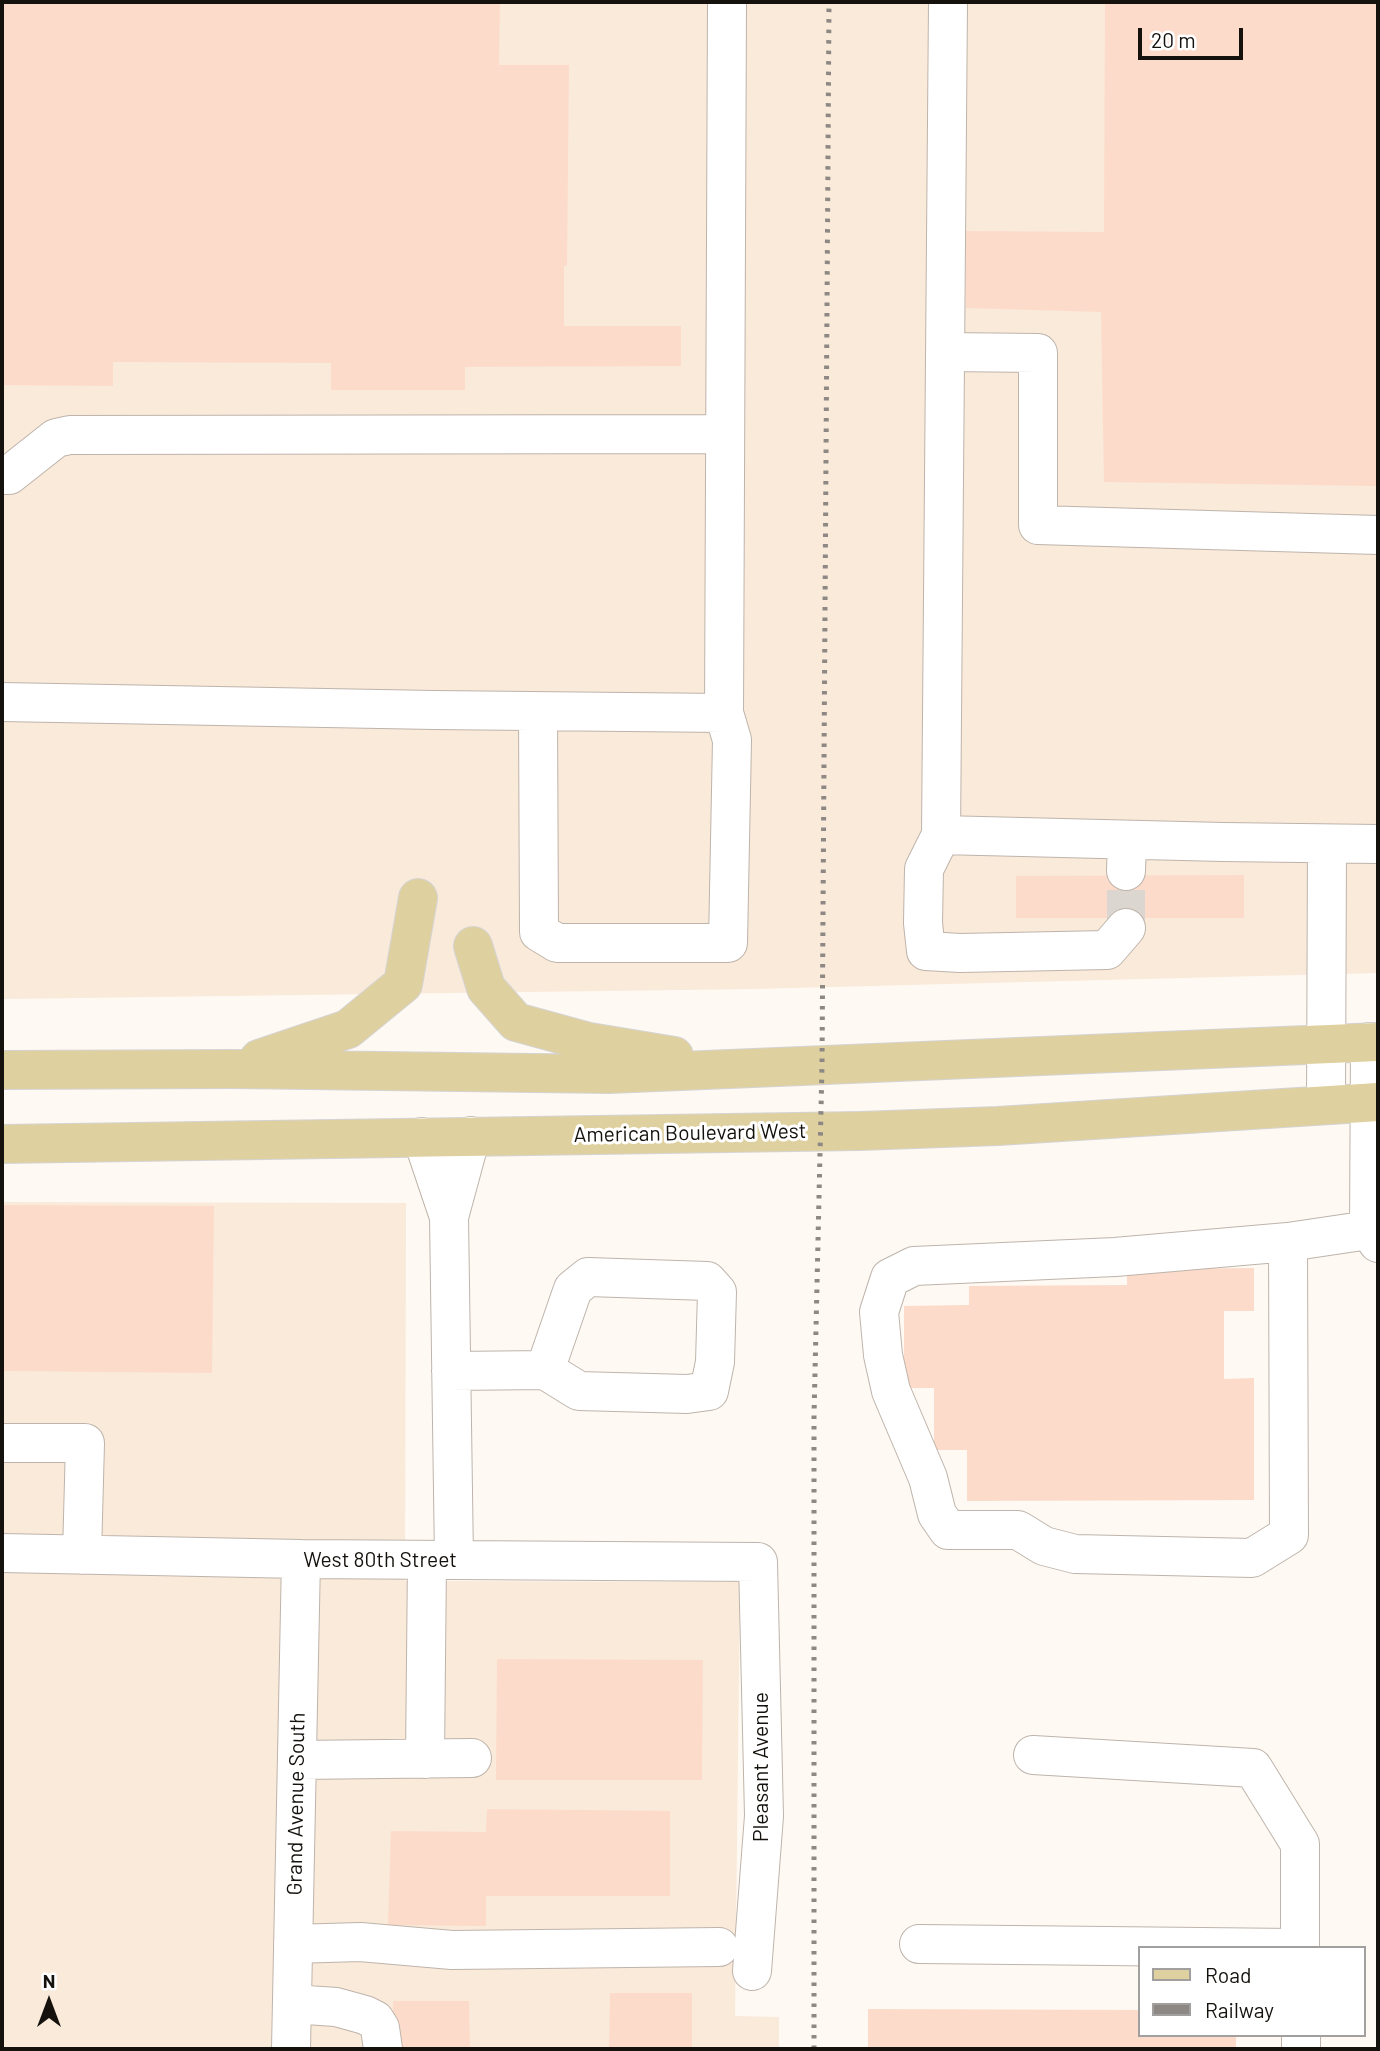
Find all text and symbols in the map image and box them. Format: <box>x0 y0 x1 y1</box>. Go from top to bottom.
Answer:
scale bar <box>1142 14 1247 58</box>
text: 20 m <box>1151 27 1196 52</box>
street label: American Boulevard West <box>573 1118 807 1148</box>
street label: West 80th Street <box>303 1547 457 1573</box>
street label: Pleasant Avenue <box>748 1692 774 1842</box>
street label: Grand Avenue South <box>282 1712 310 1896</box>
legend <box>1138 1946 1366 2037</box>
text: Road <box>1205 1962 1251 1987</box>
north arrow <box>14 1967 84 2037</box>
text: N <box>43 1969 55 1992</box>
text: Railway <box>1205 1997 1274 2022</box>

